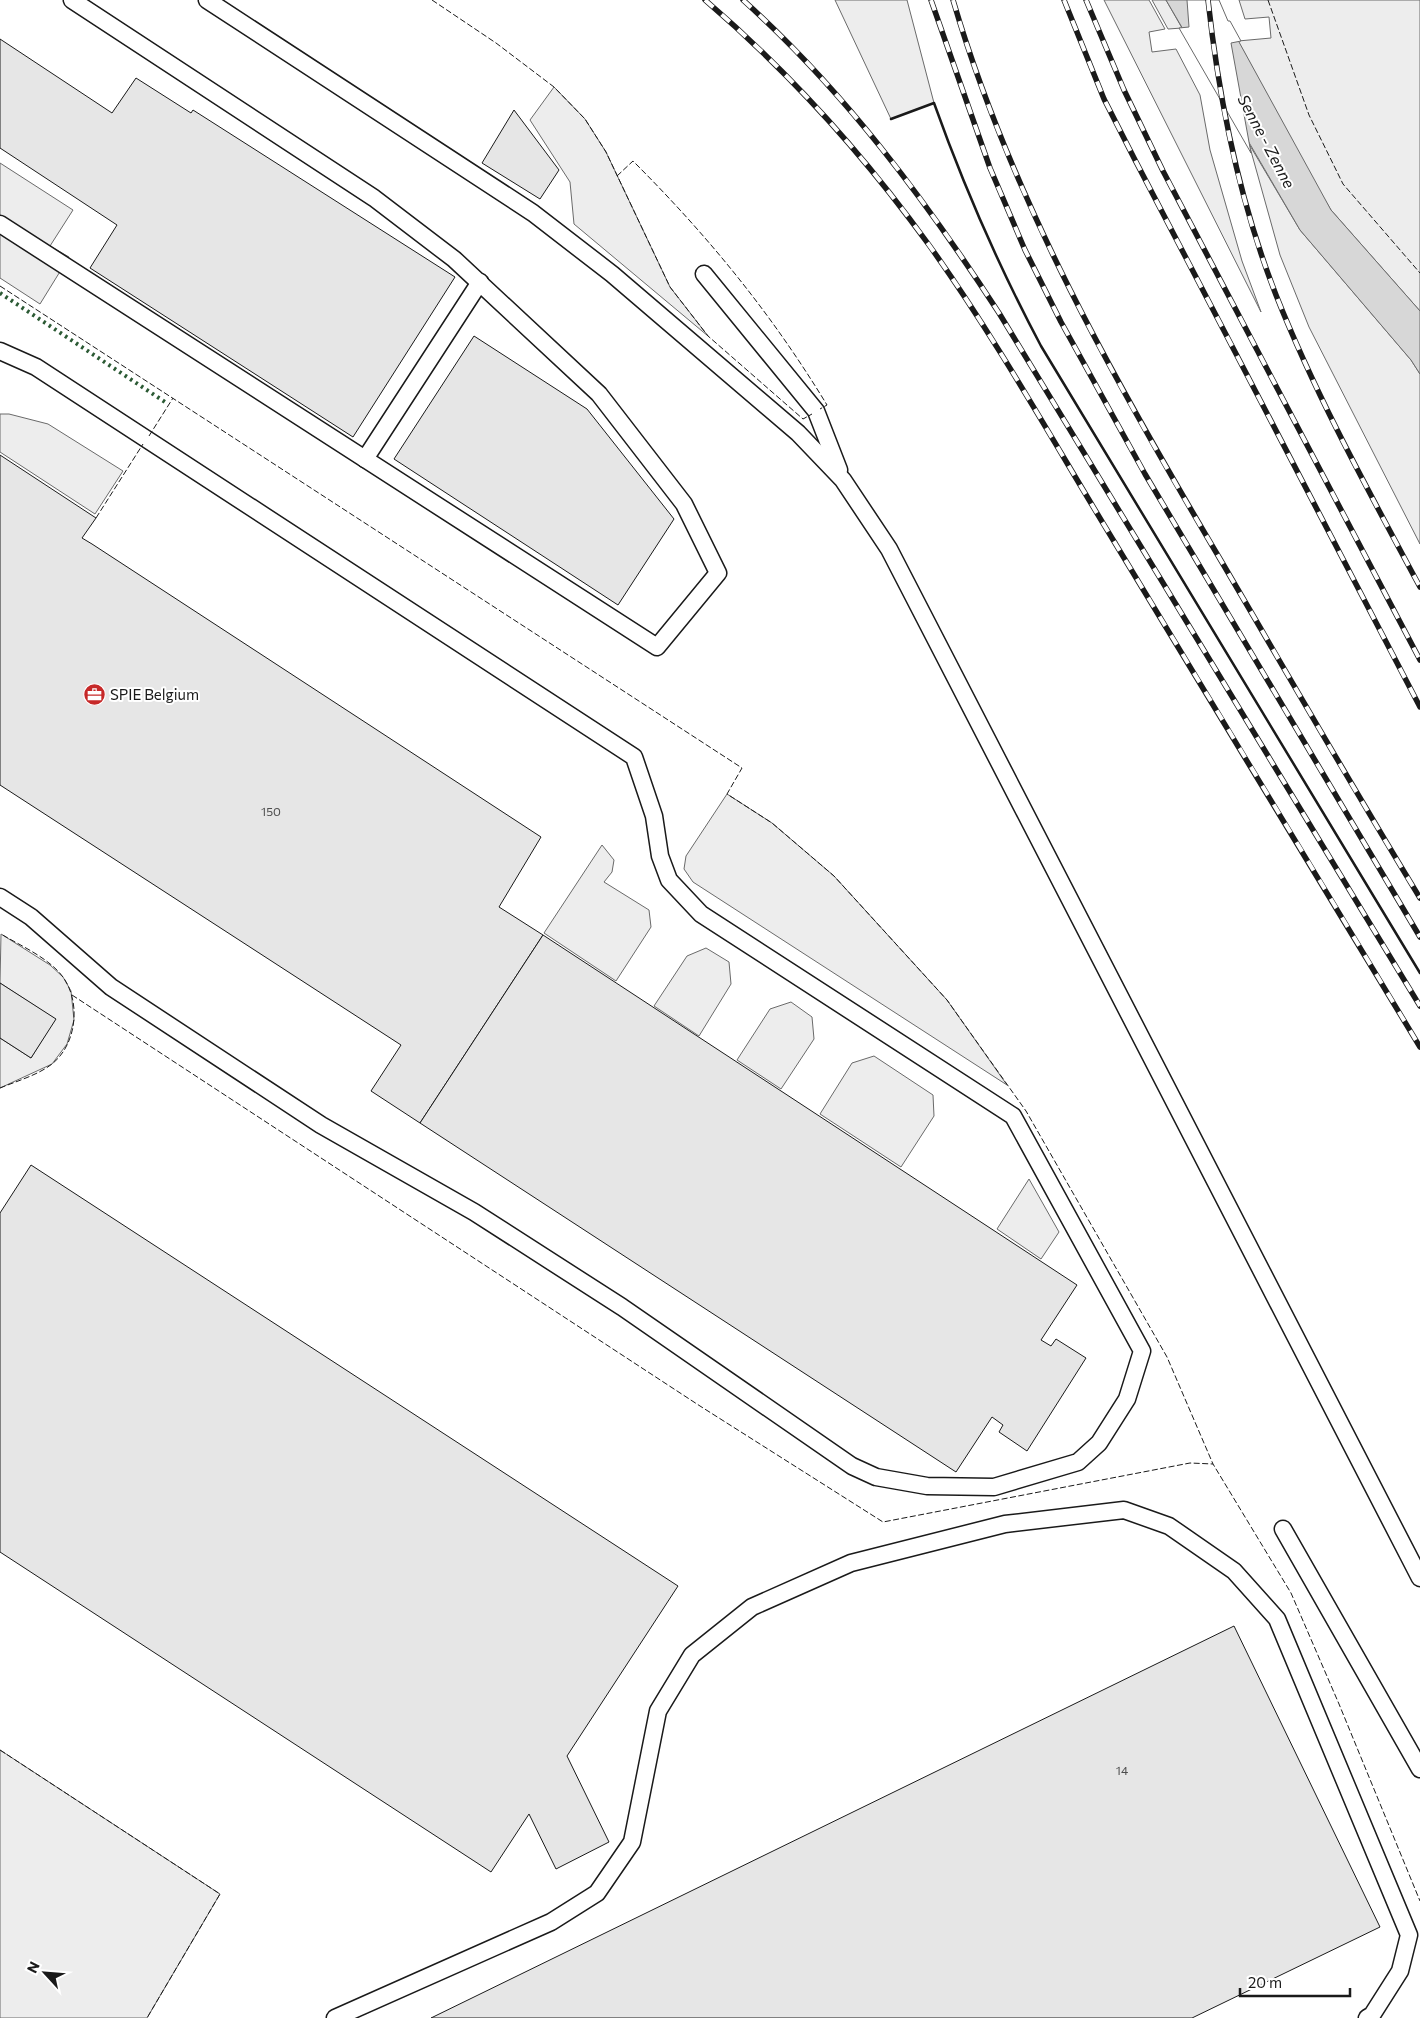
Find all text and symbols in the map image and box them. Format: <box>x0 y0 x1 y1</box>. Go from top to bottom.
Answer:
water label: Senne - Zenne <box>1234 91 1300 192</box>
office icon: SPIE Belgium <box>82 682 106 706</box>
place label: SPIE Belgium <box>110 685 199 703</box>
house number: 150 <box>261 804 281 818</box>
house number: 14 <box>1116 1763 1128 1777</box>
north arrow <box>20 1948 70 1998</box>
text: N <box>23 1959 43 1976</box>
scale bar <box>1240 1966 1350 1998</box>
text: 20 m <box>1248 1973 1282 1991</box>

